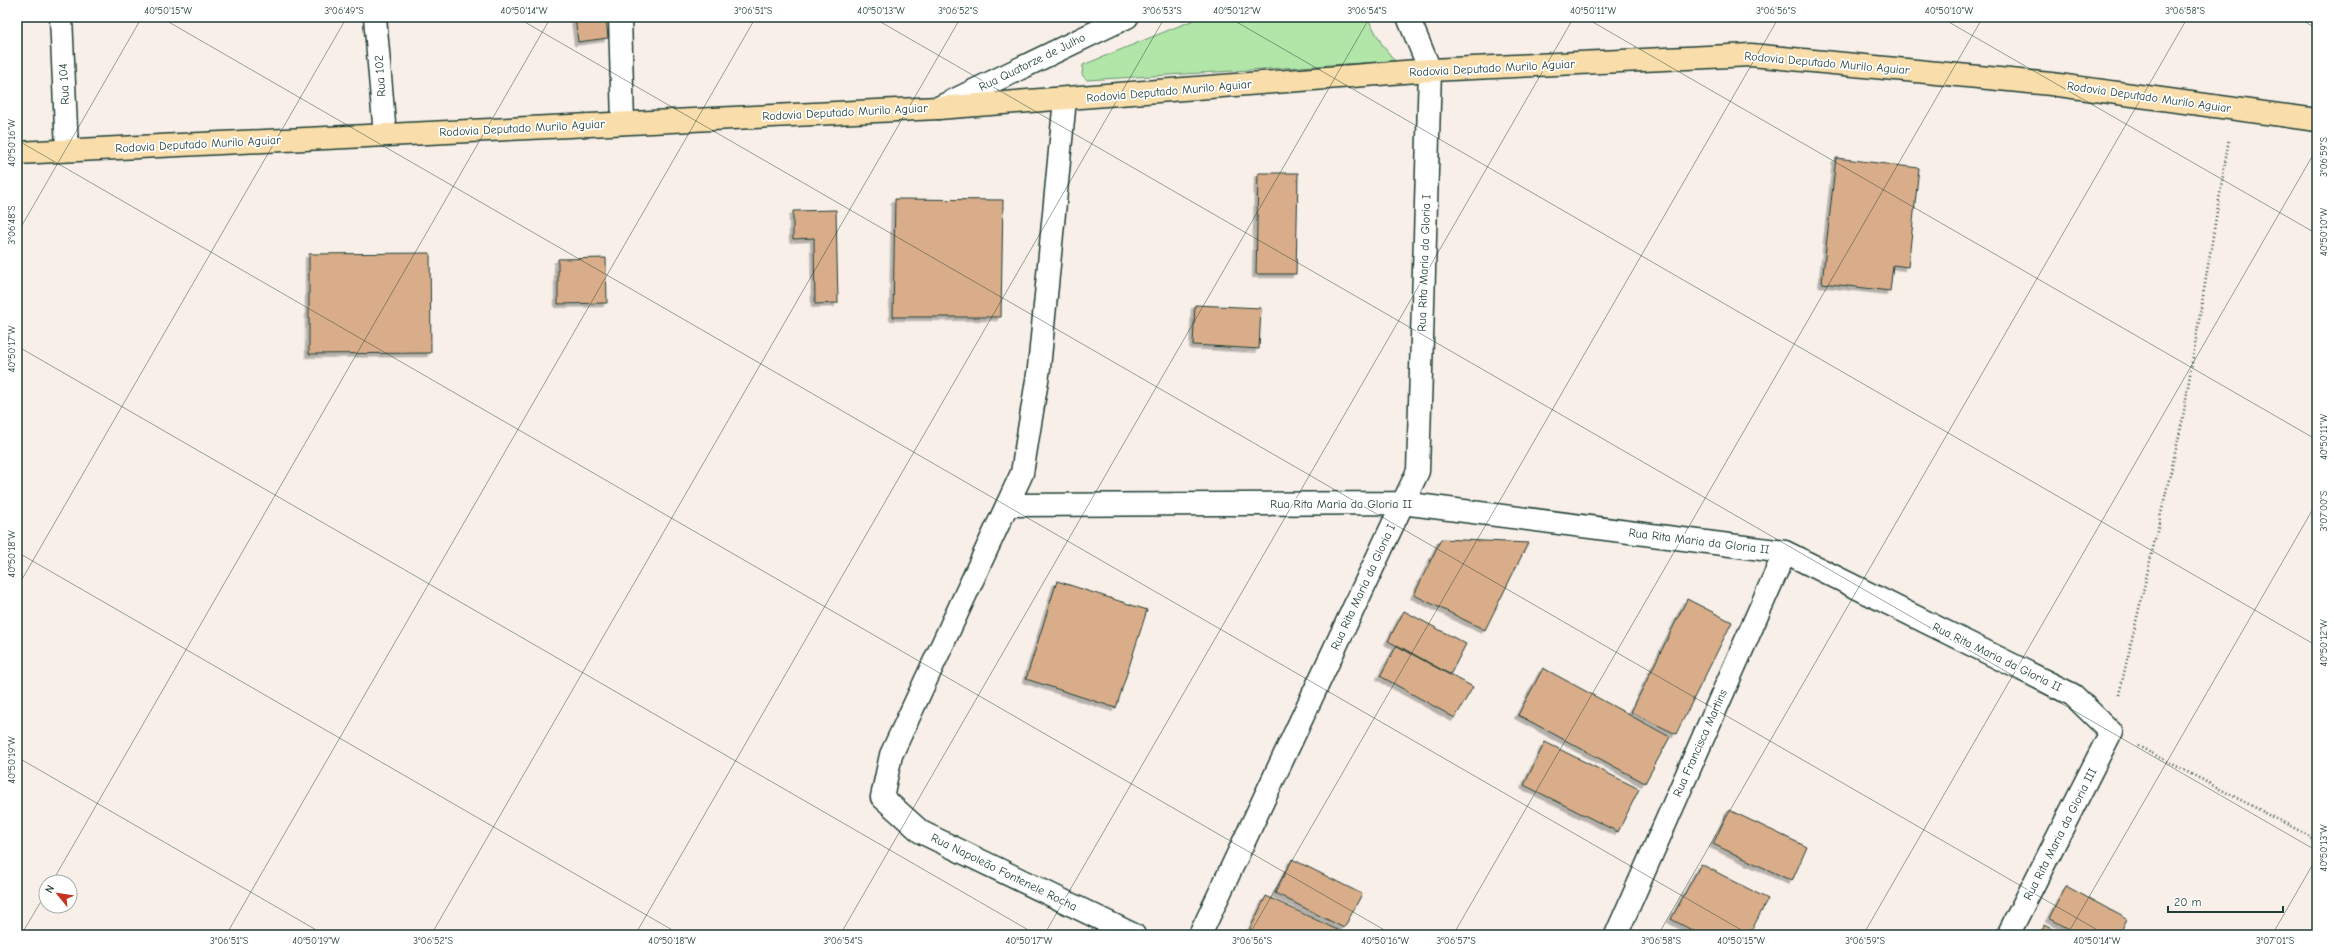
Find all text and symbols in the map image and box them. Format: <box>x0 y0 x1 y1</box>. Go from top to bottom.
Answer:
text: 40°50'15"W <box>144 5 192 17</box>
text: 3°06'49"S <box>324 5 364 17</box>
text: 40°50'14"W <box>500 5 548 17</box>
text: 3°06'51"S <box>734 5 773 17</box>
text: 40°50'13"W <box>857 5 905 17</box>
text: 3°06'52"S <box>938 5 978 17</box>
text: 3°06'53"S <box>1142 5 1182 17</box>
text: 40°50'12"W <box>1213 5 1261 17</box>
text: 3°06'54"S <box>1347 5 1387 17</box>
text: 40°50'11"W <box>1570 5 1616 17</box>
text: 3°06'56"S <box>1756 5 1797 17</box>
text: 40°50'10"W <box>1925 5 1973 17</box>
text: 3°06'58"S <box>2165 5 2205 17</box>
street label: Rua Quatorze de Julho <box>976 30 1088 94</box>
street label: Rodovia Deputado Murilo Aguiar <box>1744 49 1910 77</box>
street label: Rua 102 <box>372 55 388 97</box>
street label: Rodovia Deputado Murilo Aguiar <box>1409 57 1575 79</box>
street label: Rua 104 <box>56 63 72 105</box>
street label: Rodovia Deputado Murilo Aguiar <box>1086 77 1252 105</box>
street label: Rodovia Deputado Murilo Aguiar <box>2066 79 2232 115</box>
street label: Rodovia Deputado Murilo Aguiar <box>762 101 928 123</box>
street label: Rodovia Deputado Murilo Aguiar <box>439 117 605 139</box>
text: 40°50'16"W <box>6 119 18 167</box>
street label: Rodovia Deputado Murilo Aguiar <box>115 133 281 155</box>
text: 3°06'59"S <box>2318 137 2330 177</box>
street label: Rua Rita Maria da Gloria I <box>1415 194 1433 332</box>
text: 3°06'48"S <box>6 205 18 245</box>
text: 40°50'10"W <box>2318 208 2330 256</box>
text: 40°50'17"W <box>6 325 18 372</box>
text: 40°50'11"W <box>2318 414 2330 460</box>
text: 3°07'00"S <box>2318 490 2330 531</box>
street label: Rua Rita Maria da Gloria II <box>1270 497 1412 511</box>
street label: Rua Rita Maria da Gloria I <box>1328 522 1398 652</box>
street label: Rua Rita Maria da Gloria II <box>1628 525 1771 557</box>
text: 40°50'18"W <box>6 530 18 578</box>
text: 40°50'12"W <box>2318 619 2330 667</box>
street label: Rua Rita Maria da Gloria II <box>1930 620 2064 695</box>
street label: Rua Francisca Martins <box>1670 687 1730 799</box>
text: 40°50'19"W <box>6 736 18 784</box>
street label: Rua Rita Maria da Gloria III <box>2021 765 2100 902</box>
text: 40°50'13"W <box>2318 824 2330 872</box>
street label: Rua Napoleão Fontenele Rocha <box>929 830 1079 914</box>
north arrow <box>38 874 78 914</box>
text: N <box>42 883 57 896</box>
scale bar <box>2168 888 2283 914</box>
text: 20 m <box>2174 895 2202 909</box>
text: 3°06'51"S <box>210 935 249 947</box>
text: 40°50'19"W <box>292 935 340 947</box>
text: 3°06'52"S <box>413 935 453 947</box>
text: 40°50'18"W <box>648 935 696 947</box>
text: 3°06'54"S <box>823 935 863 947</box>
text: 40°50'17"W <box>1006 935 1053 947</box>
text: 3°06'56"S <box>1232 935 1273 947</box>
text: 40°50'16"W <box>1361 935 1409 947</box>
text: 3°06'57"S <box>1436 935 1476 947</box>
text: 3°06'58"S <box>1641 935 1681 947</box>
text: 40°50'15"W <box>1717 935 1765 947</box>
text: 3°06'59"S <box>1845 935 1885 947</box>
text: 40°50'14"W <box>2073 935 2121 947</box>
text: 3°07'01"S <box>2256 935 2295 947</box>

